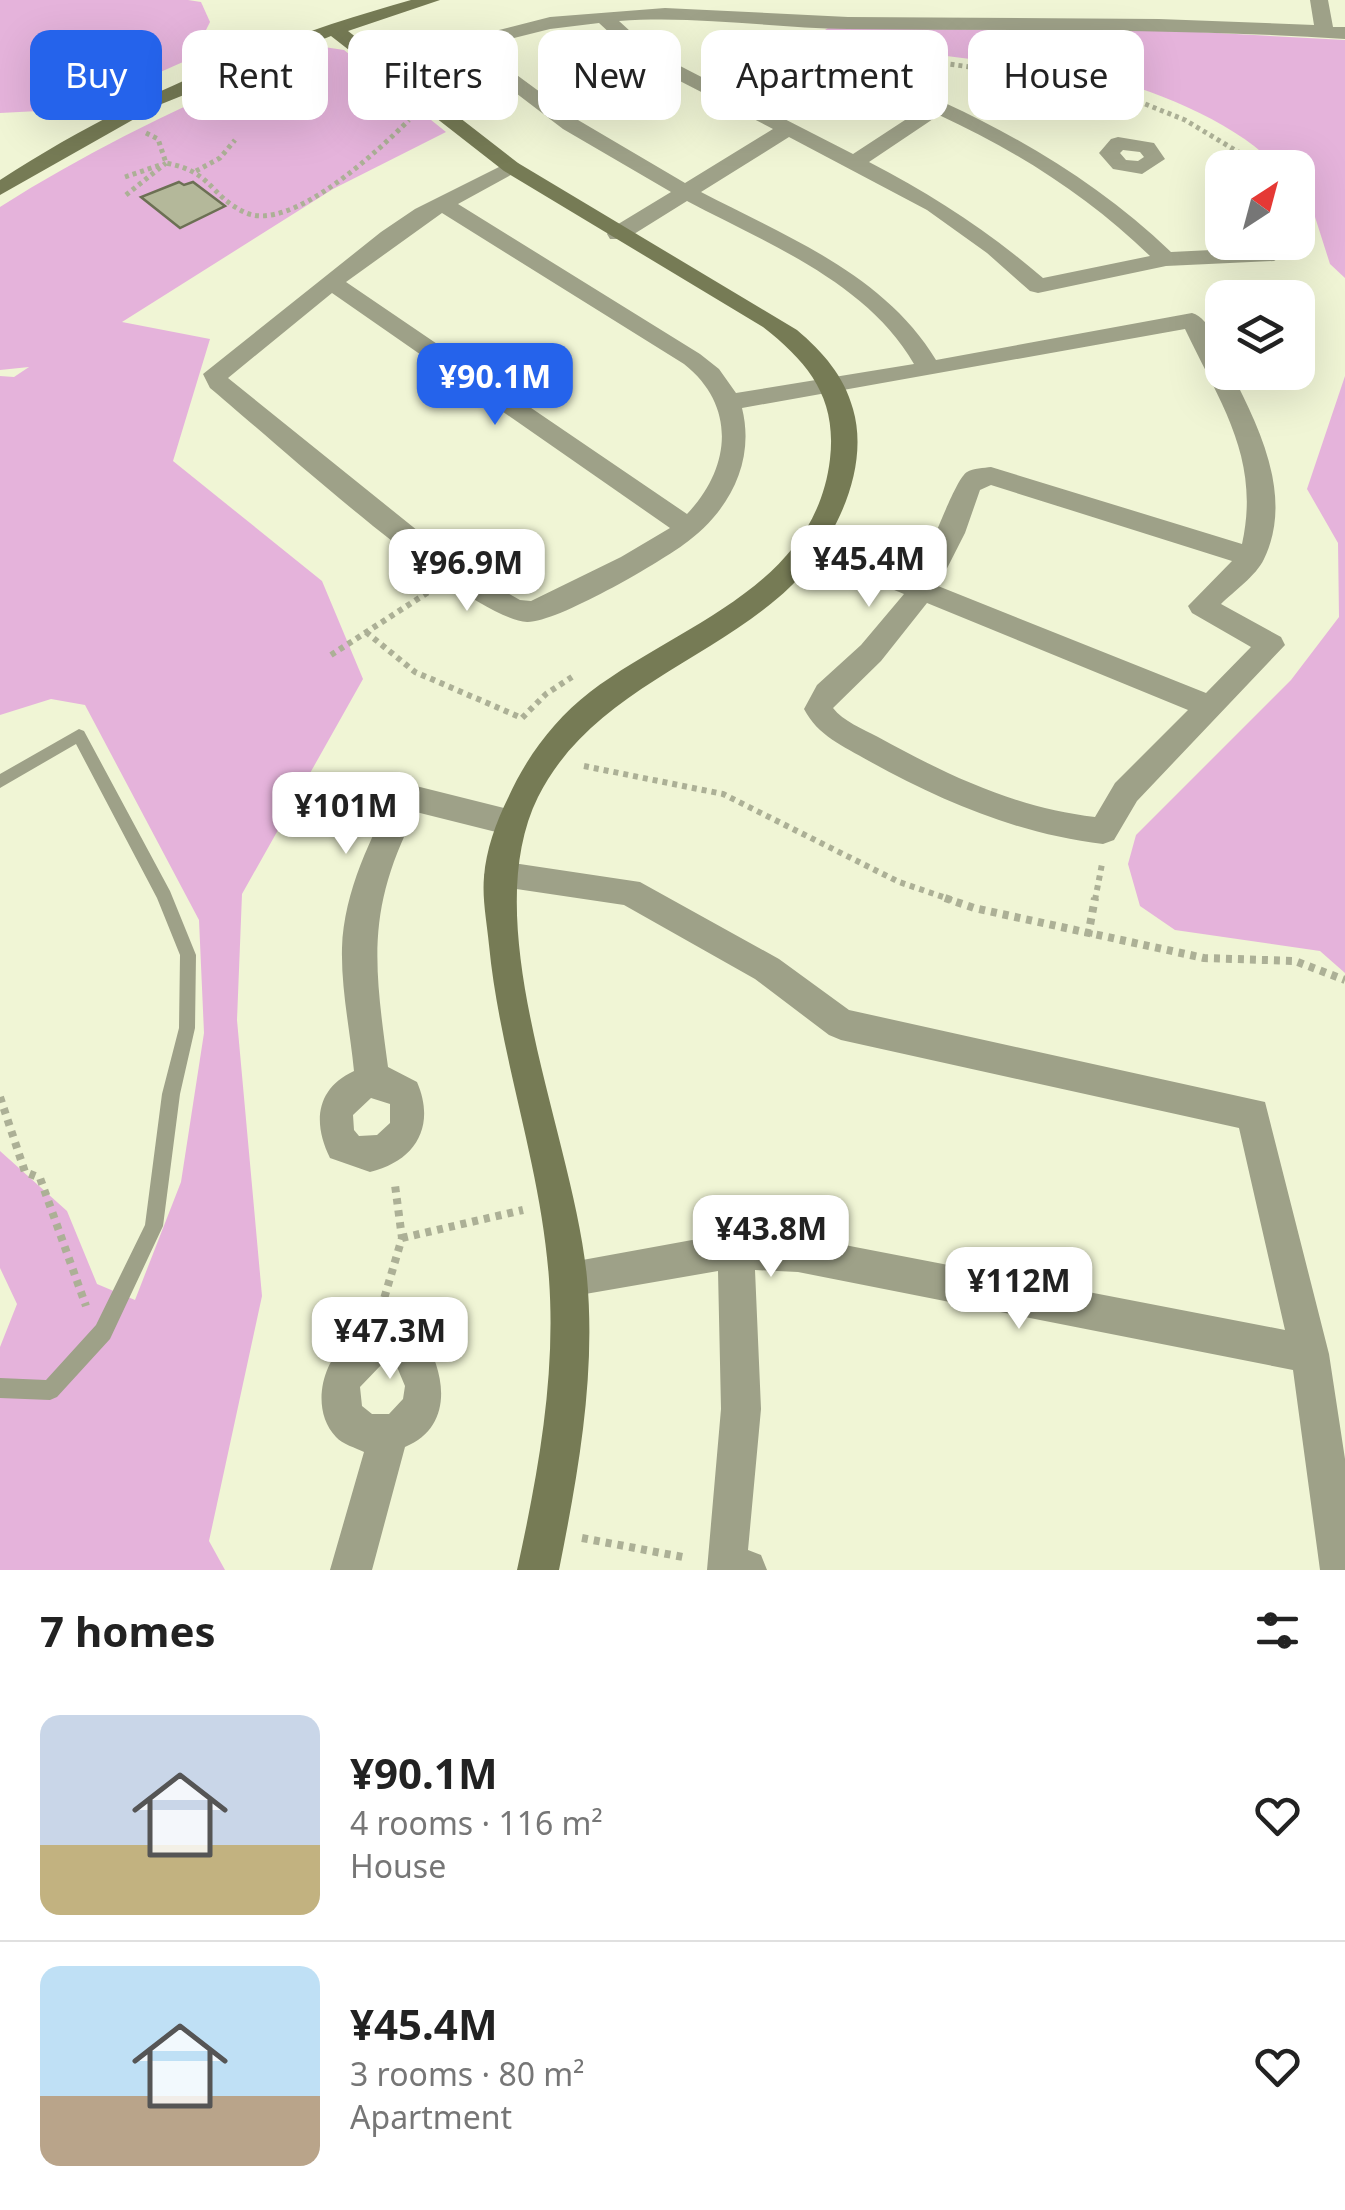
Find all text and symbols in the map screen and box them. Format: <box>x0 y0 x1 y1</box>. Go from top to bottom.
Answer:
chip: Buy <box>30 30 162 120</box>
chip: Rent <box>182 30 328 120</box>
chip: Filters <box>348 30 518 120</box>
chip: New <box>538 30 681 120</box>
chip: Apartment <box>701 30 948 120</box>
chip: House <box>968 30 1144 120</box>
north arrow <box>1205 150 1315 260</box>
map controls <box>1205 150 1315 390</box>
button: layers <box>1205 280 1315 390</box>
pin: ¥90.1M <box>414 343 576 428</box>
text: ¥90.1M <box>439 354 551 397</box>
pin: ¥45.4M <box>788 525 950 610</box>
pin: ¥96.9M <box>386 529 548 614</box>
text: ¥45.4M <box>813 536 925 579</box>
text: ¥96.9M <box>411 540 523 583</box>
pin: ¥101M <box>276 772 416 857</box>
text: ¥101M <box>294 783 398 826</box>
pin: ¥43.8M <box>690 1195 852 1280</box>
text: ¥43.8M <box>715 1206 827 1249</box>
pin: ¥112M <box>949 1247 1089 1332</box>
text: ¥112M <box>967 1258 1071 1301</box>
pin: ¥47.3M <box>309 1297 471 1382</box>
text: ¥47.3M <box>334 1308 446 1351</box>
text: 7 homes <box>40 1602 216 1659</box>
icon: filters <box>1250 1603 1305 1658</box>
text: ¥90.1M <box>350 1744 498 1801</box>
icon: home <box>120 1755 240 1875</box>
icon: heart <box>1250 1788 1305 1843</box>
text: 4 rooms · 116 m² <box>350 1801 603 1844</box>
text: House <box>350 1844 446 1887</box>
text: ¥45.4M <box>350 1995 498 2052</box>
icon: home <box>120 2006 240 2126</box>
icon: heart <box>1250 2039 1305 2094</box>
text: 3 rooms · 80 m² <box>350 2052 584 2095</box>
text: Apartment <box>350 2095 512 2138</box>

